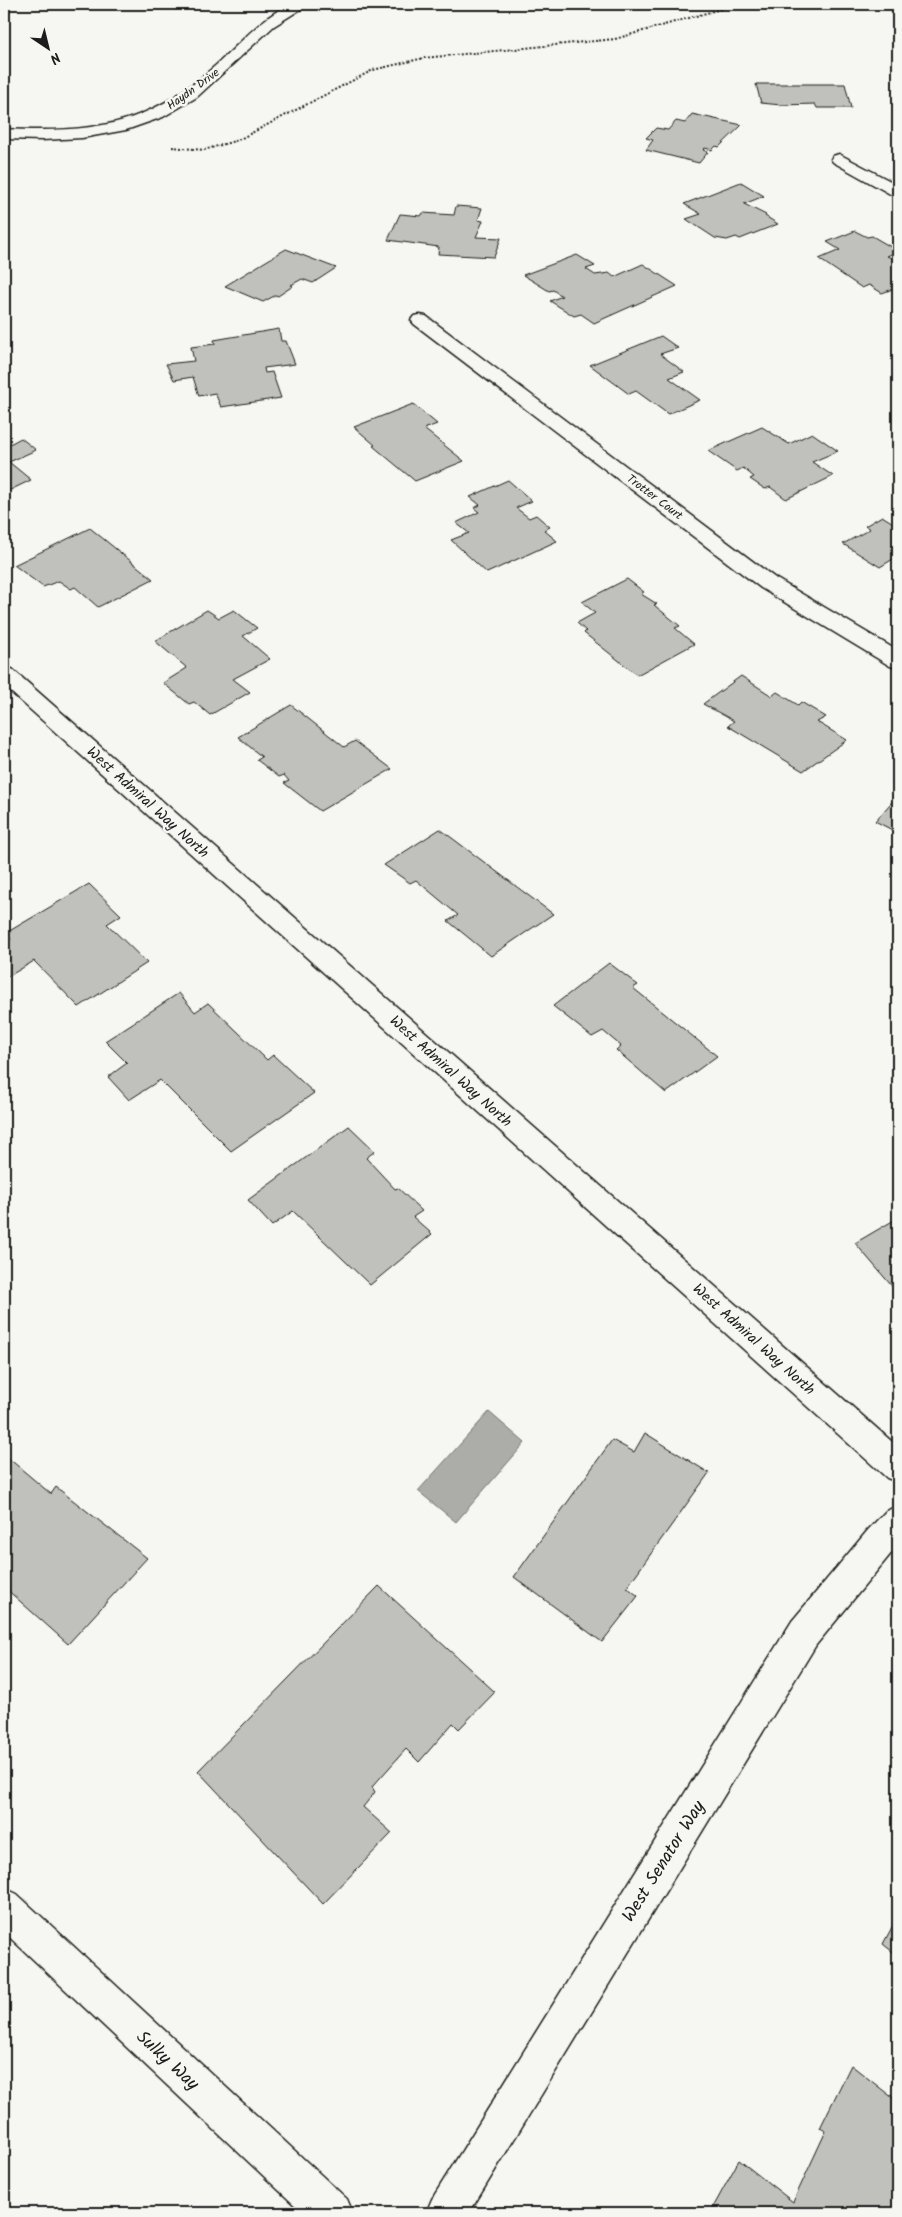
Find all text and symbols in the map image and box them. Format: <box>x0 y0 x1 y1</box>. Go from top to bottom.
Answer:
north arrow <box>22 22 72 72</box>
text: N <box>45 46 65 69</box>
street label: Haydn Drive <box>163 63 224 115</box>
street label: Trotter Court <box>623 470 687 525</box>
street label: West Admiral Way North <box>81 741 214 865</box>
street label: West Admiral Way North <box>384 1010 517 1134</box>
street label: West Admiral Way North <box>687 1278 820 1402</box>
street label: West Senator Way <box>615 1795 714 1928</box>
street label: Sulky Way <box>129 2024 206 2099</box>

